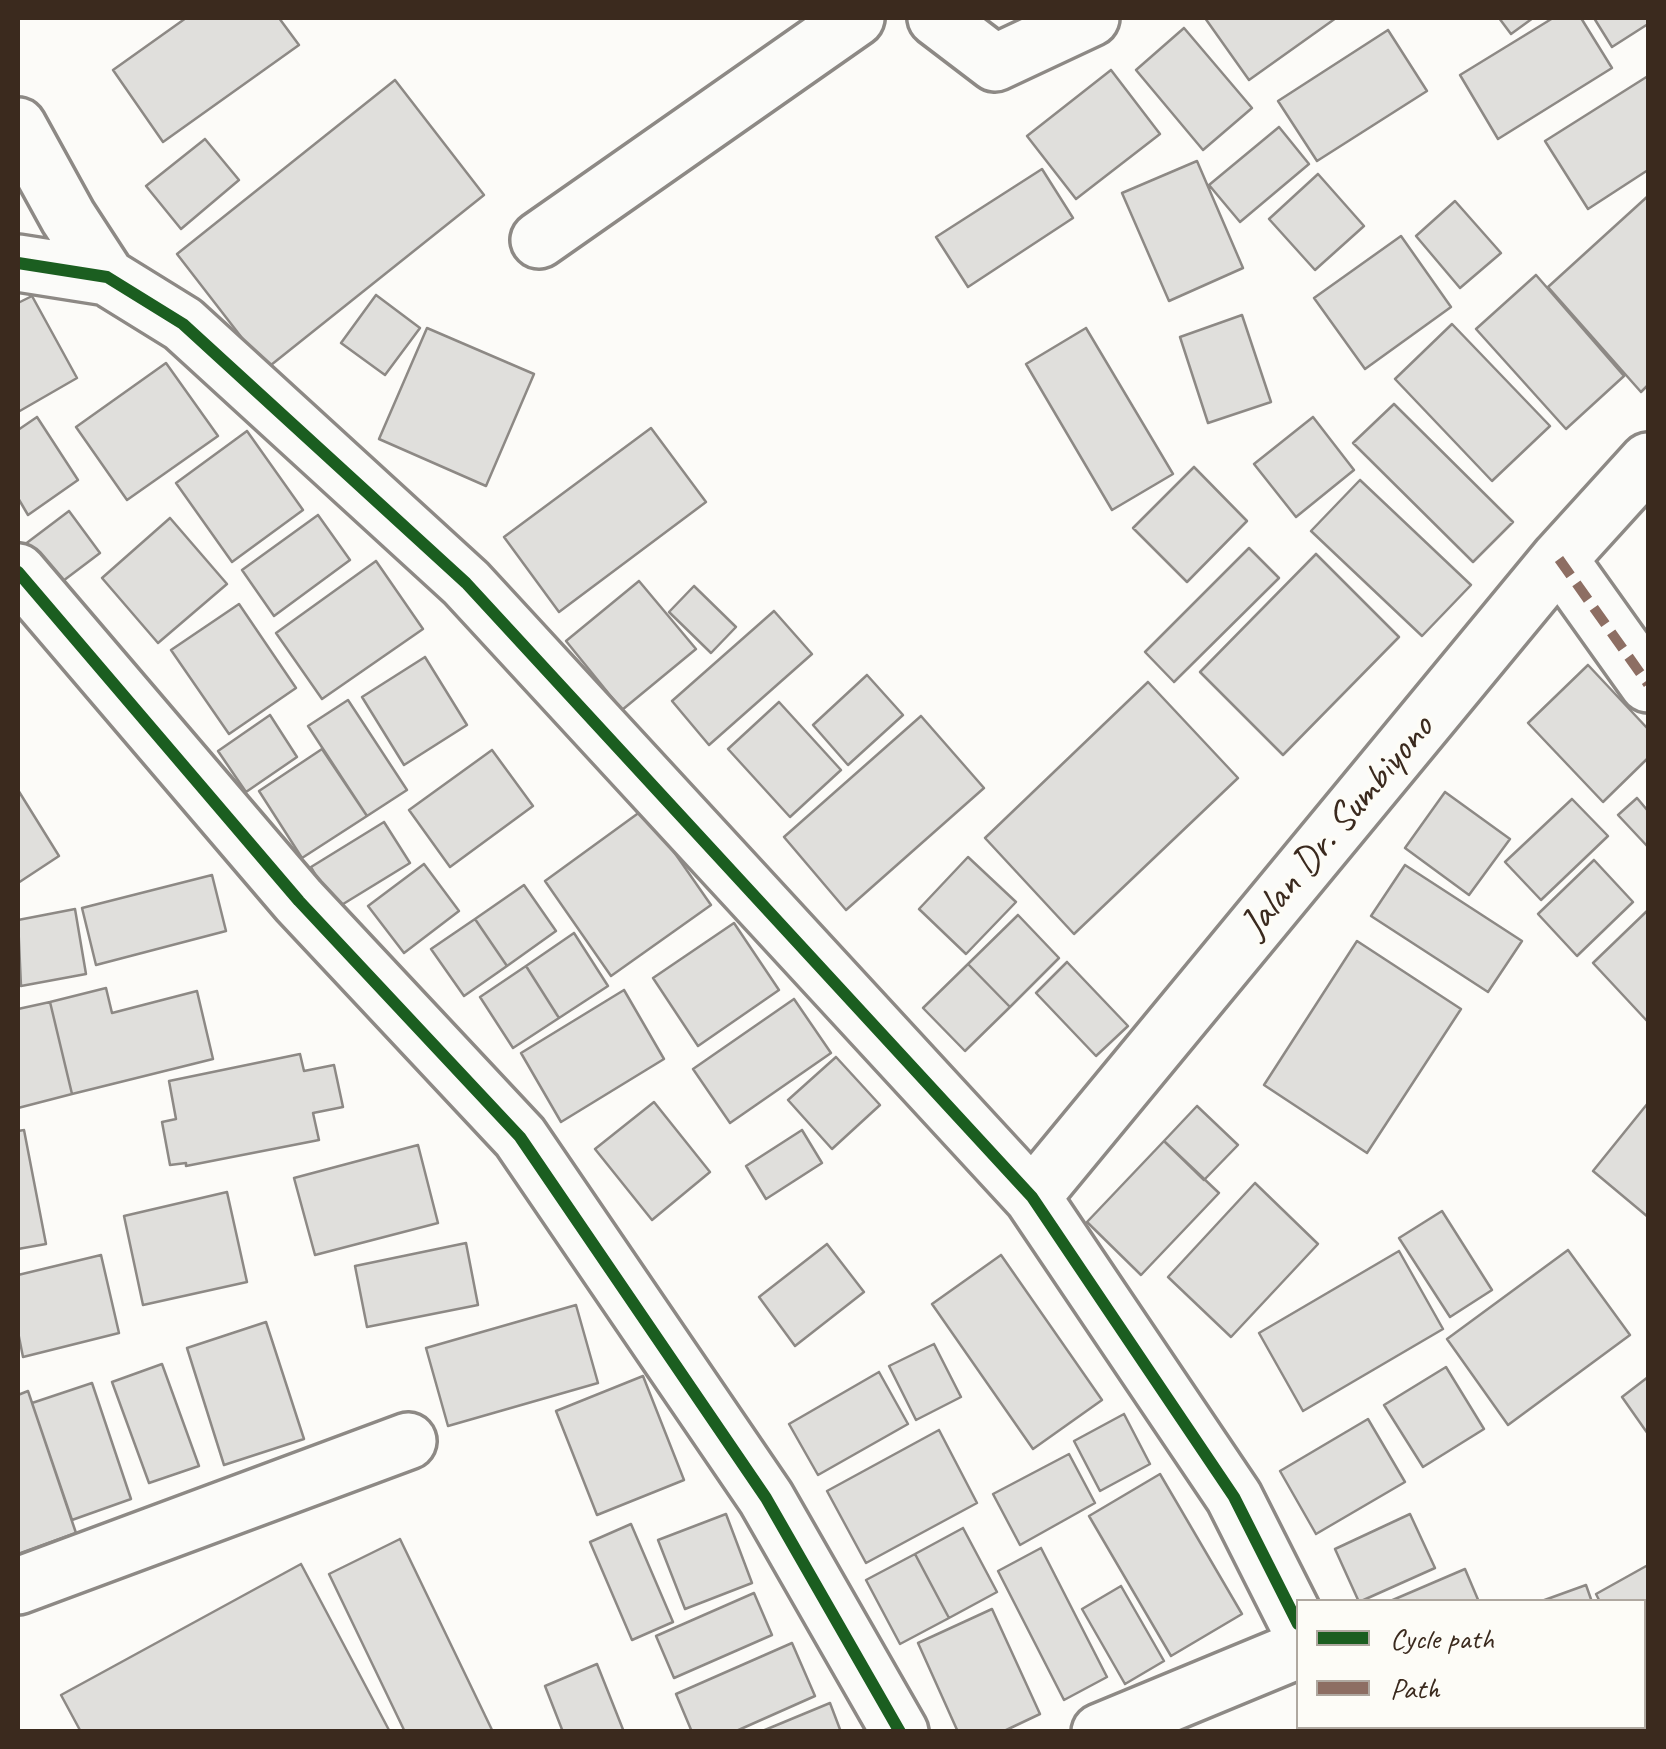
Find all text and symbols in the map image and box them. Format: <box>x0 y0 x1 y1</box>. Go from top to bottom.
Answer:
street label: Jalan Dr. Sumbiyono <box>1231 706 1445 948</box>
legend <box>1296 1599 1646 1729</box>
text: Cycle path <box>1390 1619 1494 1657</box>
text: Path <box>1390 1669 1439 1707</box>

